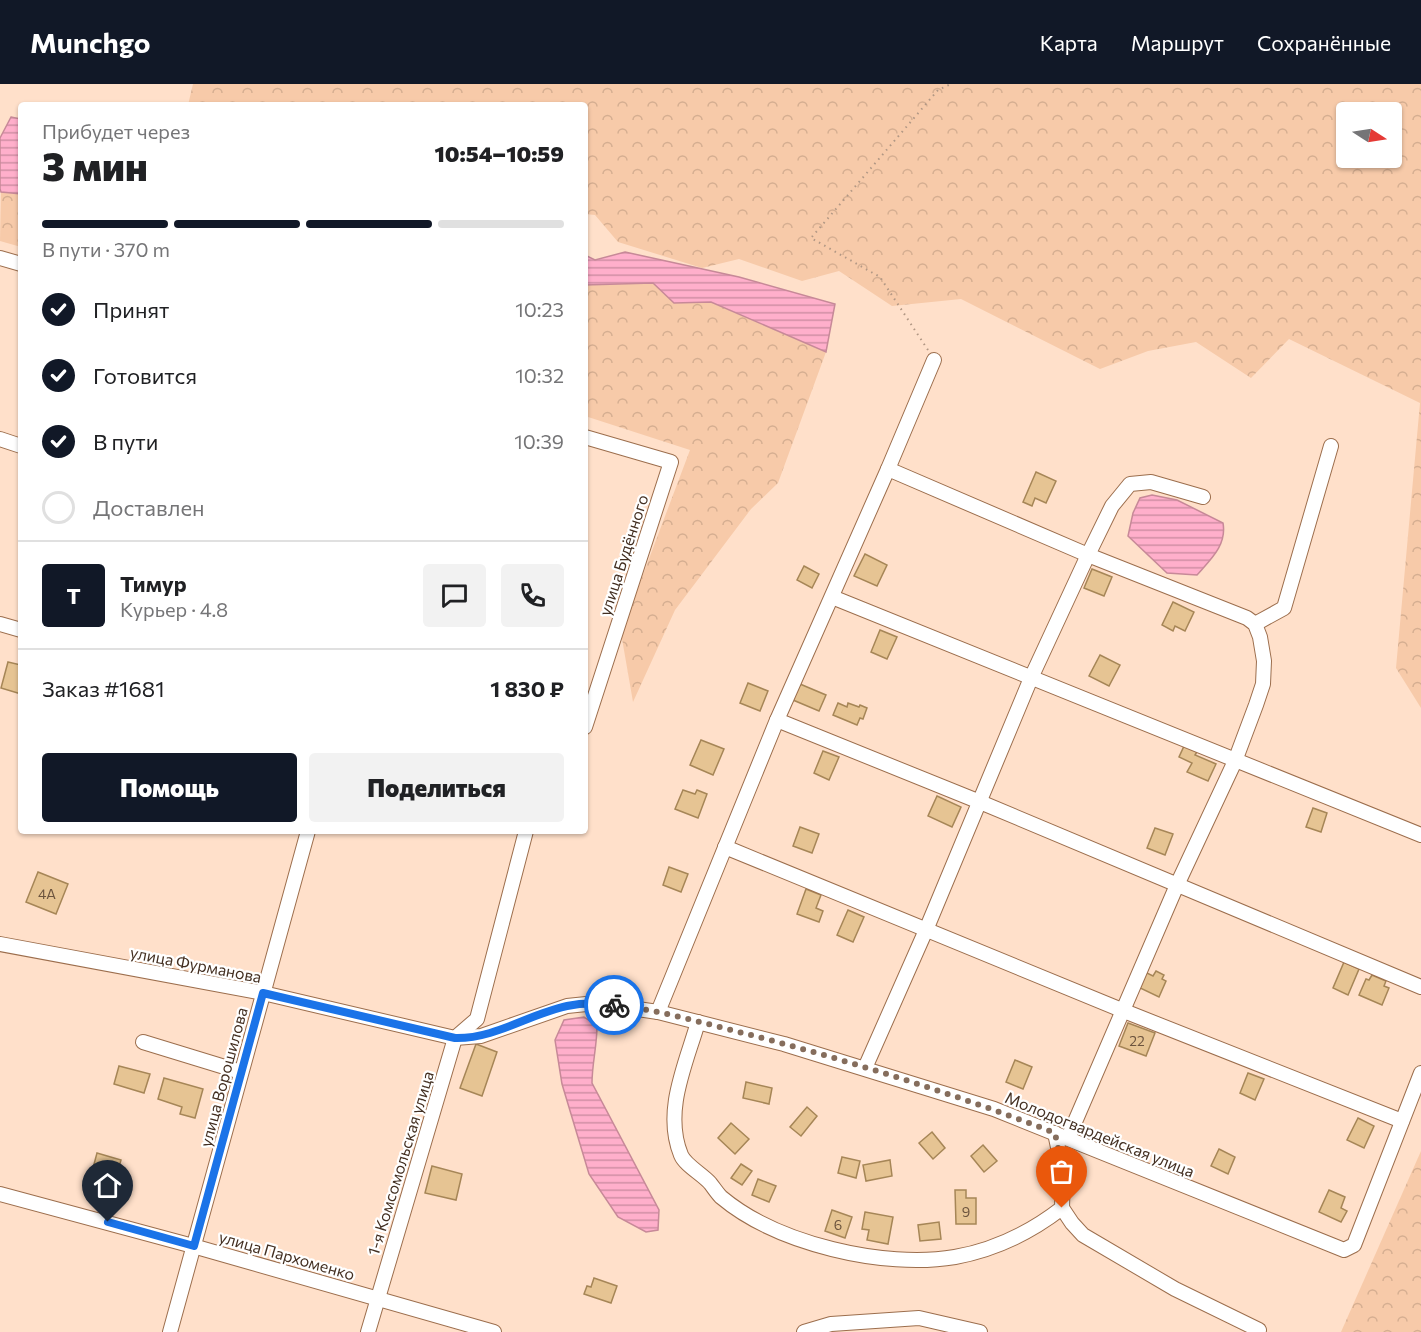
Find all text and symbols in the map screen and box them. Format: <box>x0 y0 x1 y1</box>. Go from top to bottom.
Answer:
text: Munchgo <box>30 25 151 59</box>
text: Карта <box>1040 30 1098 55</box>
text: Маршрут <box>1131 30 1224 55</box>
text: Сохранённые <box>1257 30 1391 55</box>
north arrow <box>1336 102 1402 168</box>
map controls <box>1336 102 1402 168</box>
text: Прибудет через <box>42 119 190 143</box>
text: 10:54–10:59 <box>435 140 564 167</box>
text: 3 мин <box>42 141 148 189</box>
text: В пути · 370 m <box>42 237 170 261</box>
icon: check <box>42 293 75 326</box>
text: Принят <box>93 296 169 323</box>
text: 10:23 <box>515 297 564 321</box>
icon: check <box>42 359 75 392</box>
text: Готовится <box>93 362 197 389</box>
text: 10:32 <box>515 363 564 387</box>
icon: check <box>42 425 75 458</box>
text: В пути <box>93 428 158 455</box>
text: 10:39 <box>514 429 564 453</box>
street label: улица Будённого <box>594 492 652 618</box>
text: Доставлен <box>93 494 205 521</box>
button: chat <box>423 564 486 627</box>
button: phone <box>501 564 564 627</box>
text: Тимур <box>120 570 187 597</box>
text: Т <box>66 582 81 609</box>
text: Курьер · 4.8 <box>120 597 228 621</box>
text: Заказ #1681 <box>42 675 165 702</box>
text: 1 830 ₽ <box>490 675 564 702</box>
button: Помощь <box>42 753 297 822</box>
button: Поделиться <box>309 753 564 822</box>
house number: 4А <box>38 885 56 902</box>
street label: улица Фурманова <box>129 942 263 986</box>
courier <box>584 975 644 1035</box>
icon: bike <box>598 989 631 1022</box>
street label: улица Ворошилова <box>195 1005 251 1149</box>
house number: 22 <box>1129 1032 1145 1049</box>
street label: 1-я Комсомольская улица <box>363 1069 437 1257</box>
street label: Молодогвардейская улица <box>1003 1087 1197 1181</box>
pin <box>1036 1146 1087 1208</box>
icon: bag <box>1045 1155 1078 1188</box>
pin <box>82 1160 133 1222</box>
icon: home <box>91 1169 124 1202</box>
house number: 9 <box>962 1203 970 1220</box>
house number: 6 <box>834 1216 842 1233</box>
street label: улица Пархоменко <box>217 1227 357 1283</box>

